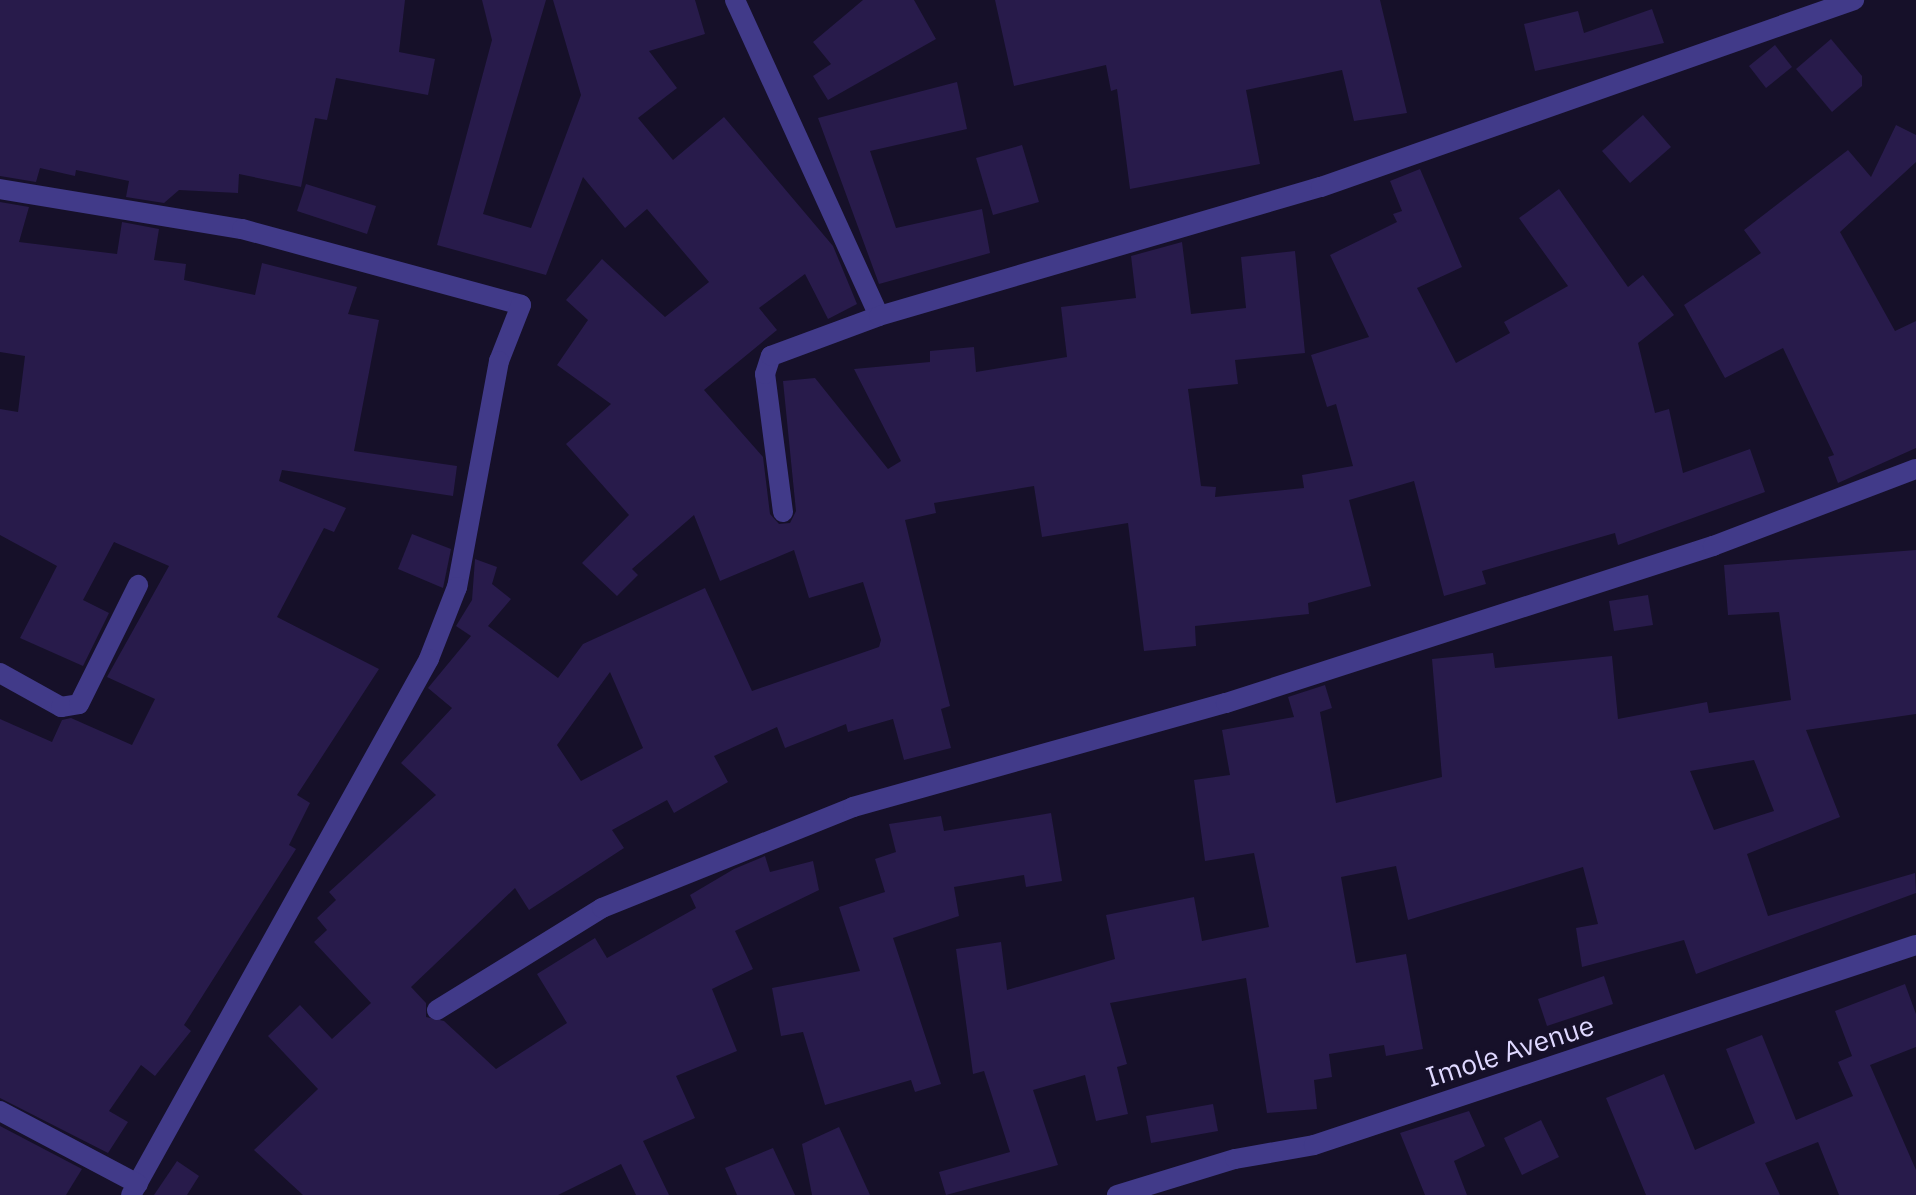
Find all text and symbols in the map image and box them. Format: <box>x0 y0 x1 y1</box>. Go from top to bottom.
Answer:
street label: Imole Avenue <box>1422 1008 1598 1094</box>

